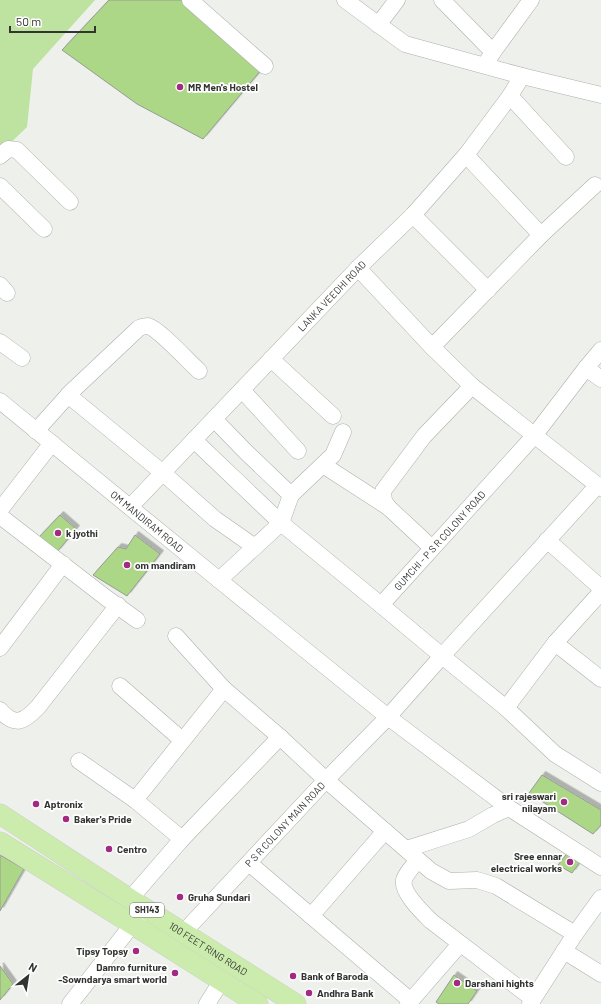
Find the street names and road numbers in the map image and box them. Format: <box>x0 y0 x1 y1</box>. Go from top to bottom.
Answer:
street label: LANKA VEEDHI ROAD <box>295 258 368 334</box>
street label: OM MANDIRAM ROAD <box>108 488 186 554</box>
street label: GUMCHI - P S R COLONY ROAD <box>391 488 488 593</box>
street label: P S R COLONY MAIN ROAD <box>242 779 327 869</box>
road number: SH143 <box>130 903 164 917</box>
street label: 100 FEET RING ROAD <box>167 919 250 978</box>

